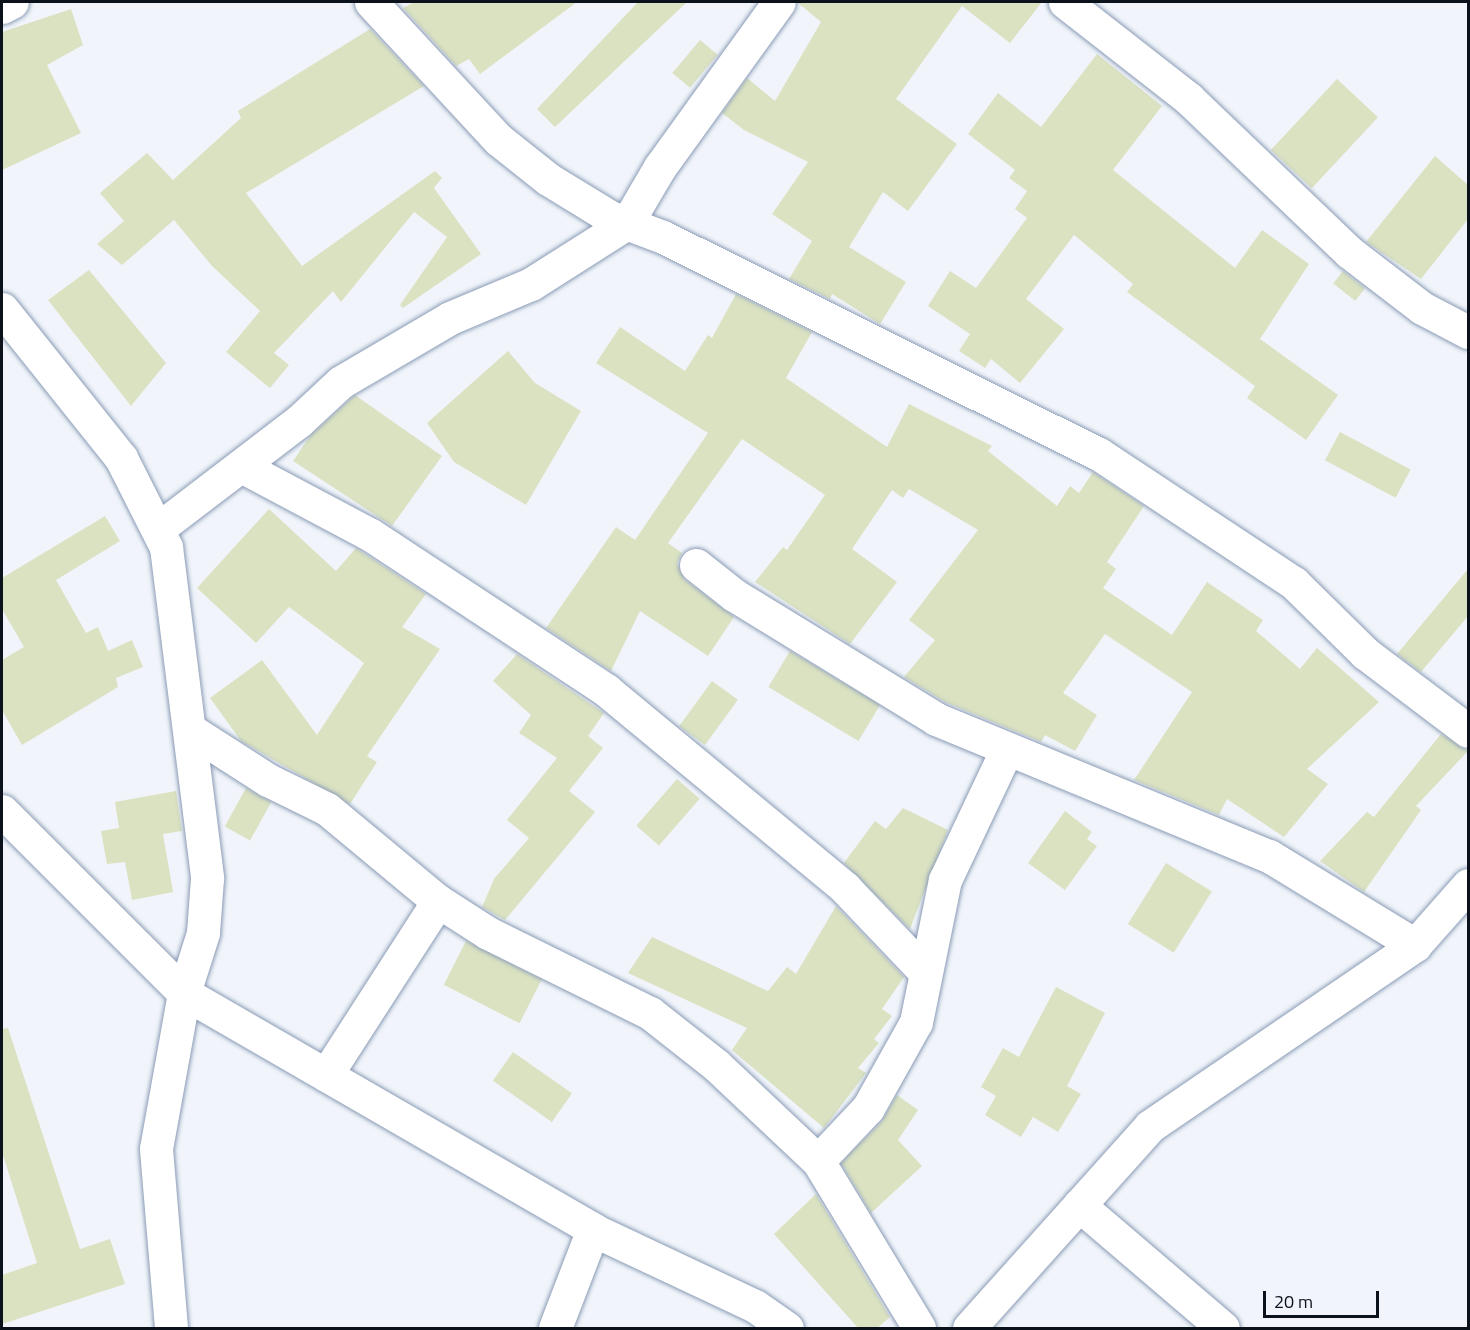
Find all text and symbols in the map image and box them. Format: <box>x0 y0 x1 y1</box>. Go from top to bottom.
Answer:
scale bar <box>1266 1279 1382 1317</box>
text: 20 m <box>1274 1288 1313 1315</box>

